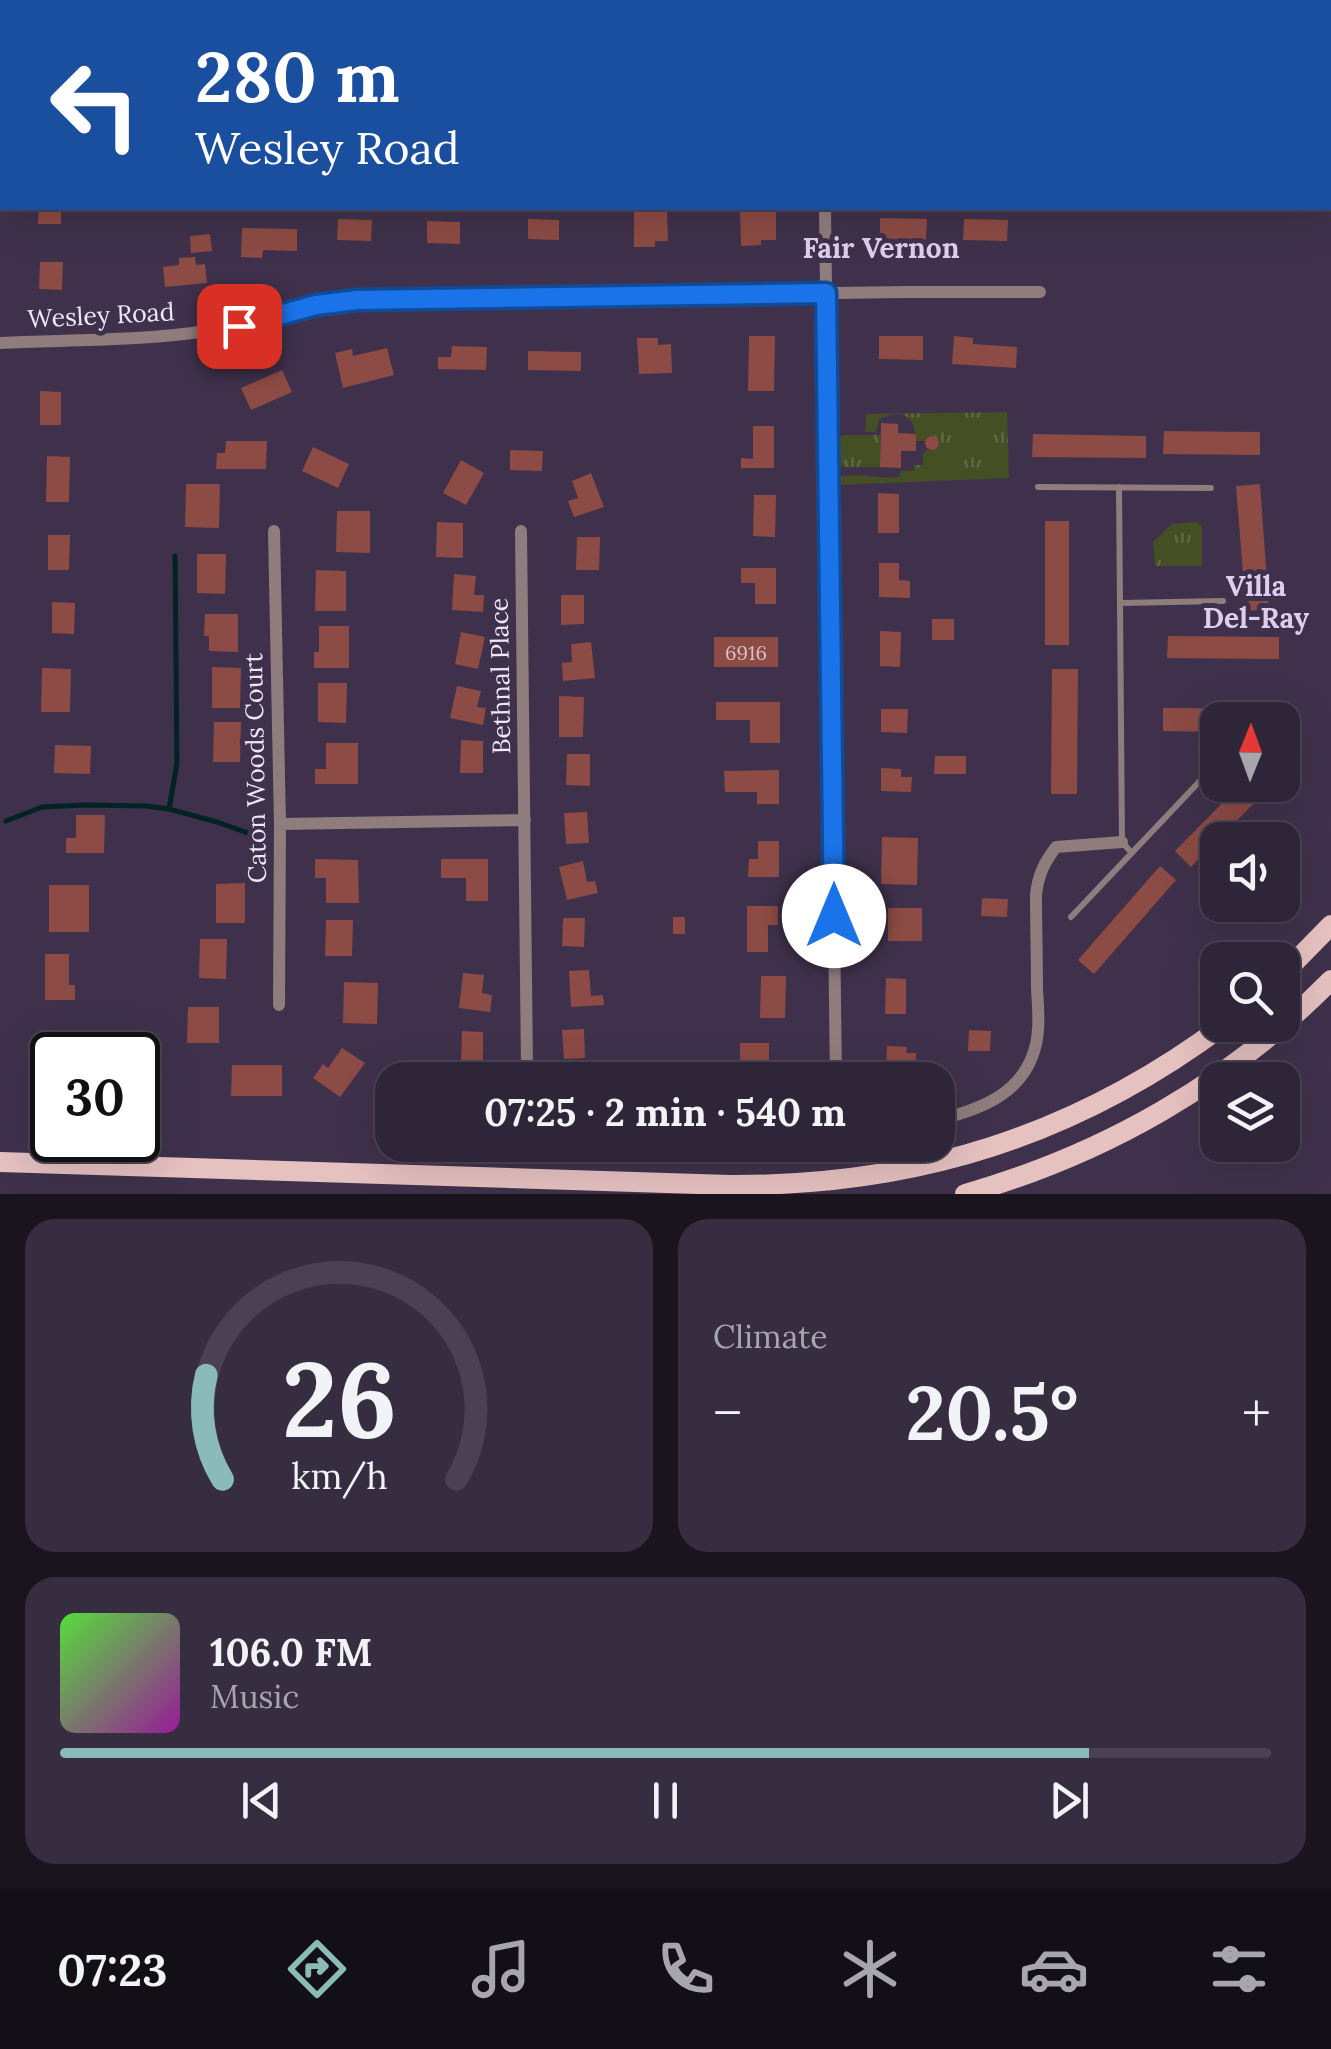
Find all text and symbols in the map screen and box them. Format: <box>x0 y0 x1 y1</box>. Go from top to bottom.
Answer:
text: 280 m <box>195 32 400 121</box>
icon: left <box>30 40 160 170</box>
text: Wesley Road <box>195 119 460 176</box>
district label: Fair Vernon <box>802 230 960 266</box>
pin <box>197 284 282 369</box>
street label: Wesley Road <box>27 295 175 335</box>
icon: arrive <box>212 299 267 354</box>
district label: Villa Del-Ray <box>1203 568 1310 636</box>
street label: Bethnal Place <box>483 598 517 754</box>
house number: 6916 <box>725 640 767 665</box>
street label: Caton Woods Court <box>237 652 273 883</box>
north arrow <box>1200 702 1300 802</box>
map controls <box>1200 702 1300 1162</box>
button: sound <box>1200 822 1300 922</box>
position arrow <box>782 864 886 968</box>
button: search <box>1200 942 1300 1042</box>
speed limit sign: 30 <box>30 1032 160 1162</box>
button: layers <box>1200 1062 1300 1162</box>
text: 07:25 · 2 min · 540 m <box>484 1088 846 1136</box>
text: Climate <box>713 1316 828 1357</box>
text: 26 <box>281 1332 397 1465</box>
text: 20.5° <box>905 1365 1079 1461</box>
text: − <box>713 1378 742 1448</box>
text: + <box>1242 1378 1271 1448</box>
text: km/h <box>291 1453 387 1499</box>
text: 106.0 FM <box>210 1628 373 1676</box>
text: Music <box>210 1676 299 1717</box>
icon: previous <box>234 1773 289 1828</box>
icon: pause <box>638 1773 693 1828</box>
icon: next <box>1042 1773 1097 1828</box>
icon: directions <box>282 1934 352 2004</box>
icon: music <box>466 1934 536 2004</box>
icon: phone <box>651 1934 721 2004</box>
icon: climate <box>835 1934 905 2004</box>
icon: car <box>1019 1934 1089 2004</box>
icon: filters <box>1204 1934 1274 2004</box>
text: 07:23 <box>57 1941 167 1998</box>

